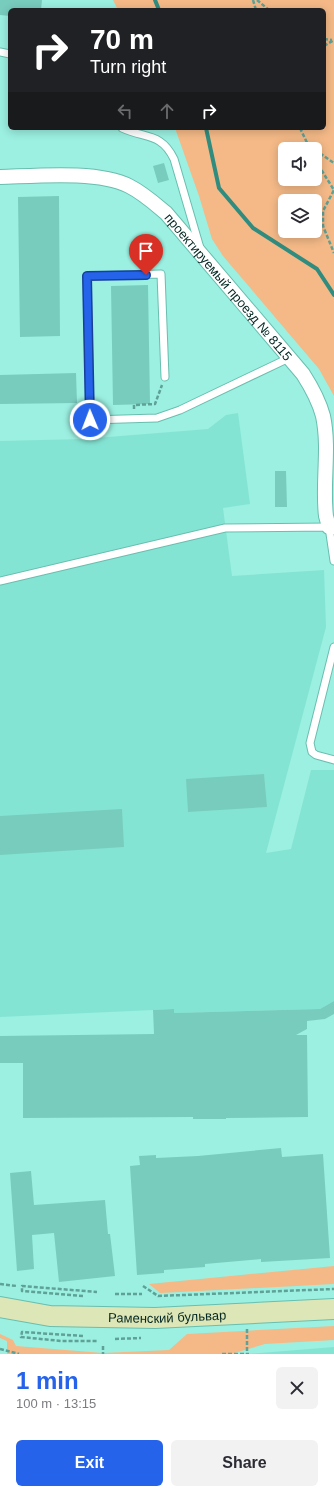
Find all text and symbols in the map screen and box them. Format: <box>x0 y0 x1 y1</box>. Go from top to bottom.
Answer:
icon: right <box>24 24 76 76</box>
text: 70 m <box>90 24 154 55</box>
text: Turn right <box>90 57 166 77</box>
icon: left <box>114 100 136 122</box>
icon: ahead <box>156 100 178 122</box>
icon: right <box>198 100 220 122</box>
map controls <box>278 142 322 238</box>
button: sound <box>278 142 322 186</box>
button: layers <box>278 194 322 238</box>
street label: проектируемый проезд № 8115 <box>162 210 295 363</box>
pin <box>129 234 163 275</box>
icon: arrive <box>135 240 157 262</box>
position arrow <box>69 399 111 441</box>
street label: Раменский бульвар <box>108 1307 227 1326</box>
text: 1 min <box>16 1367 79 1394</box>
button: close <box>276 1367 318 1409</box>
text: 100 m · 13:15 <box>16 1396 96 1411</box>
button: Exit <box>16 1440 163 1486</box>
button: Share <box>171 1440 318 1486</box>

